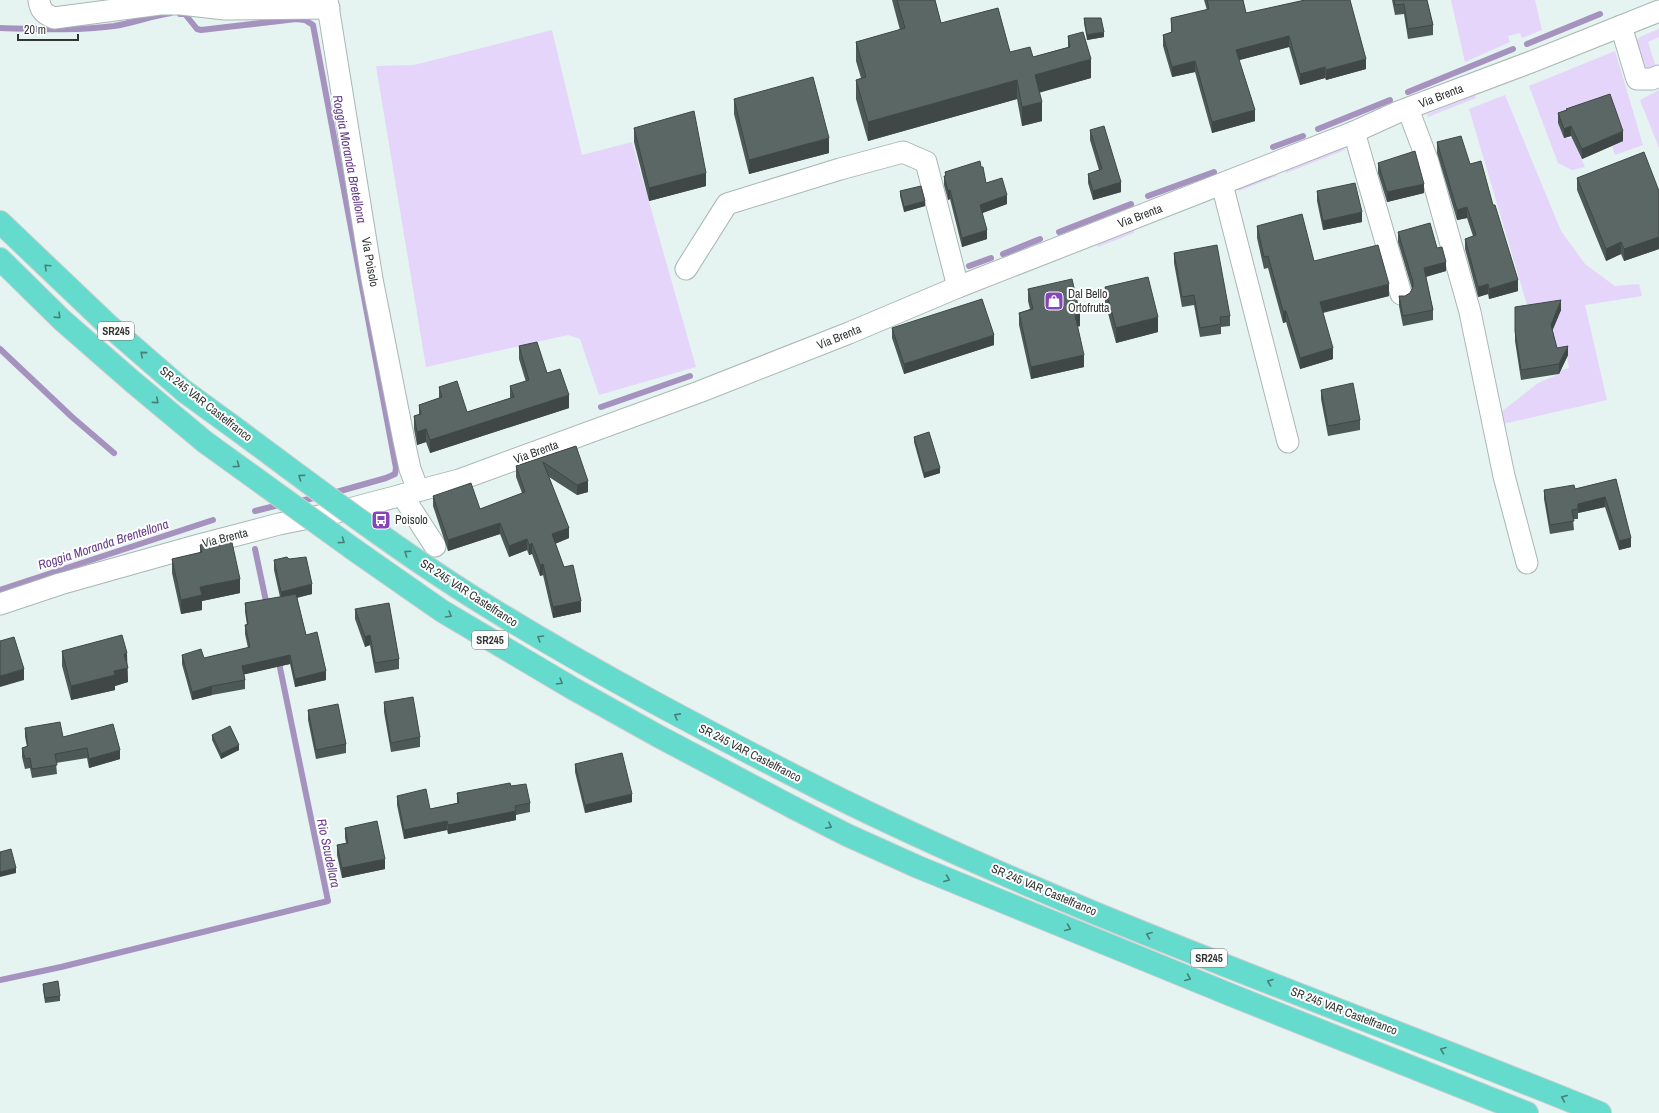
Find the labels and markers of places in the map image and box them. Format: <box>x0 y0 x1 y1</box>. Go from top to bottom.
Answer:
place label: Dal Bello Ortofrutta <box>1068 286 1110 316</box>
shop icon: Dal Bello Ortofrutta <box>1043 290 1065 312</box>
bus stop icon: Poisolo <box>370 509 392 531</box>
place label: Poisolo <box>395 512 428 528</box>

